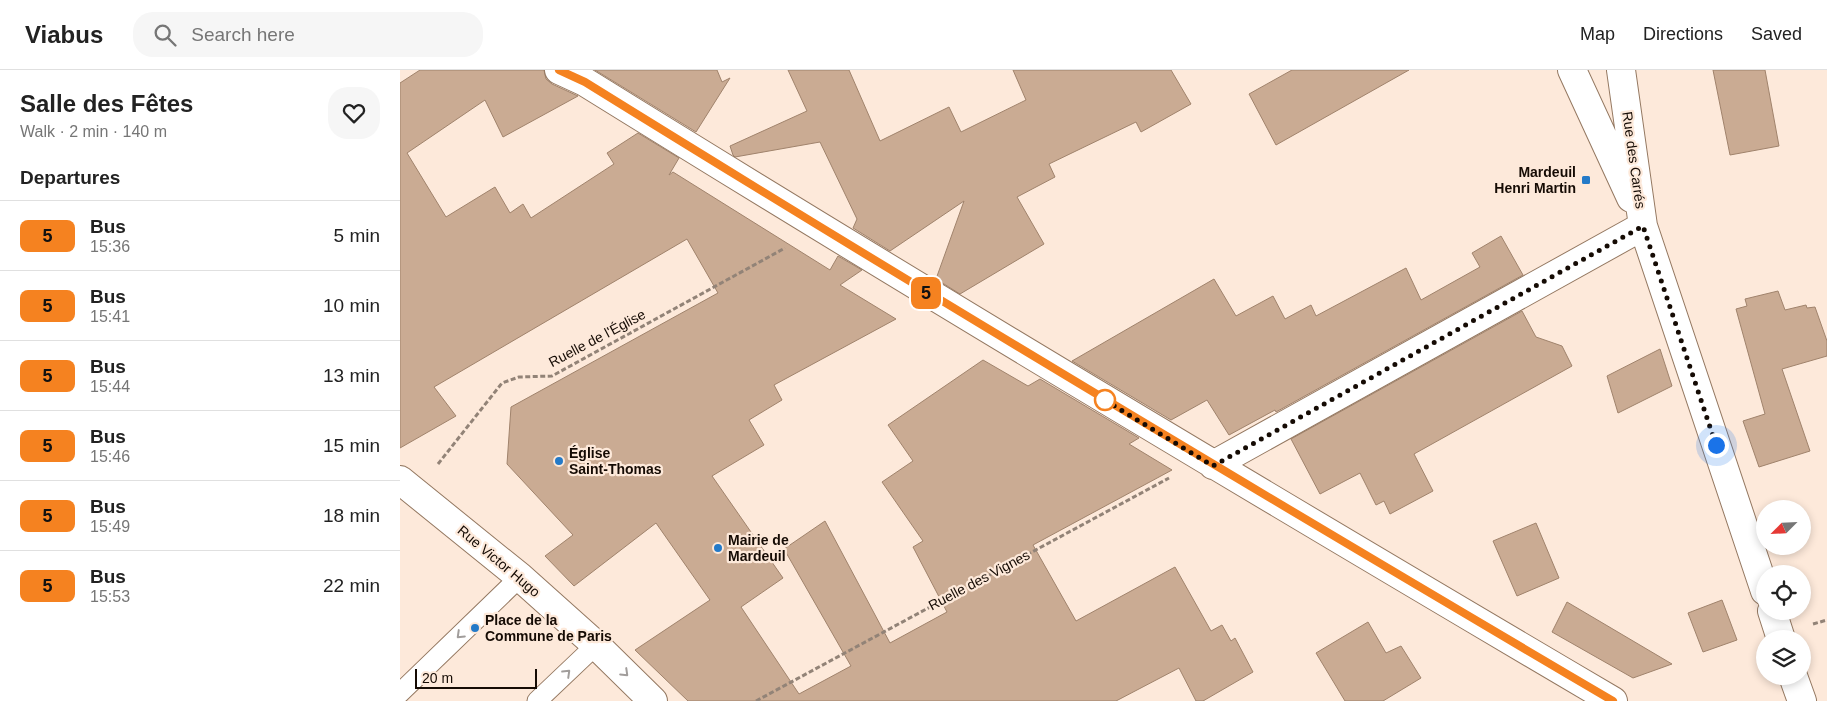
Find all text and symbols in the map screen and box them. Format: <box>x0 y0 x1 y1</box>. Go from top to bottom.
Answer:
search box <box>133 12 483 57</box>
text: Viabus <box>25 21 103 48</box>
icon: search <box>151 21 179 49</box>
text: Search here <box>191 24 295 45</box>
text: Map <box>1580 24 1615 44</box>
text: Directions <box>1643 24 1723 44</box>
text: Saved <box>1751 24 1802 44</box>
button: heart <box>328 87 380 139</box>
text: Salle des Fêtes <box>20 90 193 117</box>
street label: Rue des Carrés <box>1619 110 1649 210</box>
text: Walk · 2 min · 140 m <box>20 123 167 140</box>
place label: Mardeuil Henri Martin <box>1494 164 1576 196</box>
text: Departures <box>20 167 120 188</box>
marker: Mardeuil Henri Martin <box>1580 174 1592 186</box>
text: Bus <box>90 216 126 237</box>
text: 5 min <box>334 225 380 246</box>
text: 5 <box>42 226 53 246</box>
text: 15:36 <box>90 238 130 255</box>
line badge: 5 <box>910 277 942 309</box>
text: 5 <box>921 283 931 303</box>
text: Bus <box>90 286 126 307</box>
text: 10 min <box>323 295 380 316</box>
text: 5 <box>42 296 53 316</box>
street label: Ruelle de l'Église <box>546 306 648 370</box>
text: 15:41 <box>90 308 130 325</box>
text: Bus <box>90 356 126 377</box>
text: 13 min <box>323 365 380 386</box>
text: 5 <box>42 366 53 386</box>
text: 15:44 <box>90 378 130 395</box>
unlabelled marker <box>1094 389 1116 411</box>
text: Bus <box>90 426 126 447</box>
your location <box>1704 433 1729 458</box>
text: 15 min <box>323 435 380 456</box>
text: 5 <box>42 436 53 456</box>
place label: Église Saint-Thomas <box>569 445 662 477</box>
text: 15:46 <box>90 448 130 465</box>
marker: Église Saint-Thomas <box>553 455 565 467</box>
text: Bus <box>90 496 126 517</box>
north arrow <box>1756 500 1811 555</box>
map controls <box>1756 500 1811 685</box>
text: 18 min <box>323 505 380 526</box>
text: 5 <box>42 506 53 526</box>
text: 15:49 <box>90 518 130 535</box>
street label: Rue Victor Hugo <box>455 522 544 600</box>
place label: Mairie de Mardeuil <box>728 532 789 564</box>
marker: Mairie de Mardeuil <box>712 542 724 554</box>
street label: Ruelle des Vignes <box>926 547 1032 613</box>
button: locate <box>1756 565 1811 620</box>
text: Bus <box>90 566 126 587</box>
text: 22 min <box>323 575 380 596</box>
text: 5 <box>42 576 53 596</box>
text: 15:53 <box>90 588 130 605</box>
place label: Place de la Commune de Paris <box>485 612 612 644</box>
marker: Place de la Commune de Paris <box>469 622 481 634</box>
one-way arrow <box>456 629 465 638</box>
button: layers <box>1756 630 1811 685</box>
scale bar <box>415 666 538 689</box>
one-way arrow <box>619 667 628 676</box>
text: 20 m <box>422 670 453 686</box>
one-way arrow <box>561 670 570 679</box>

